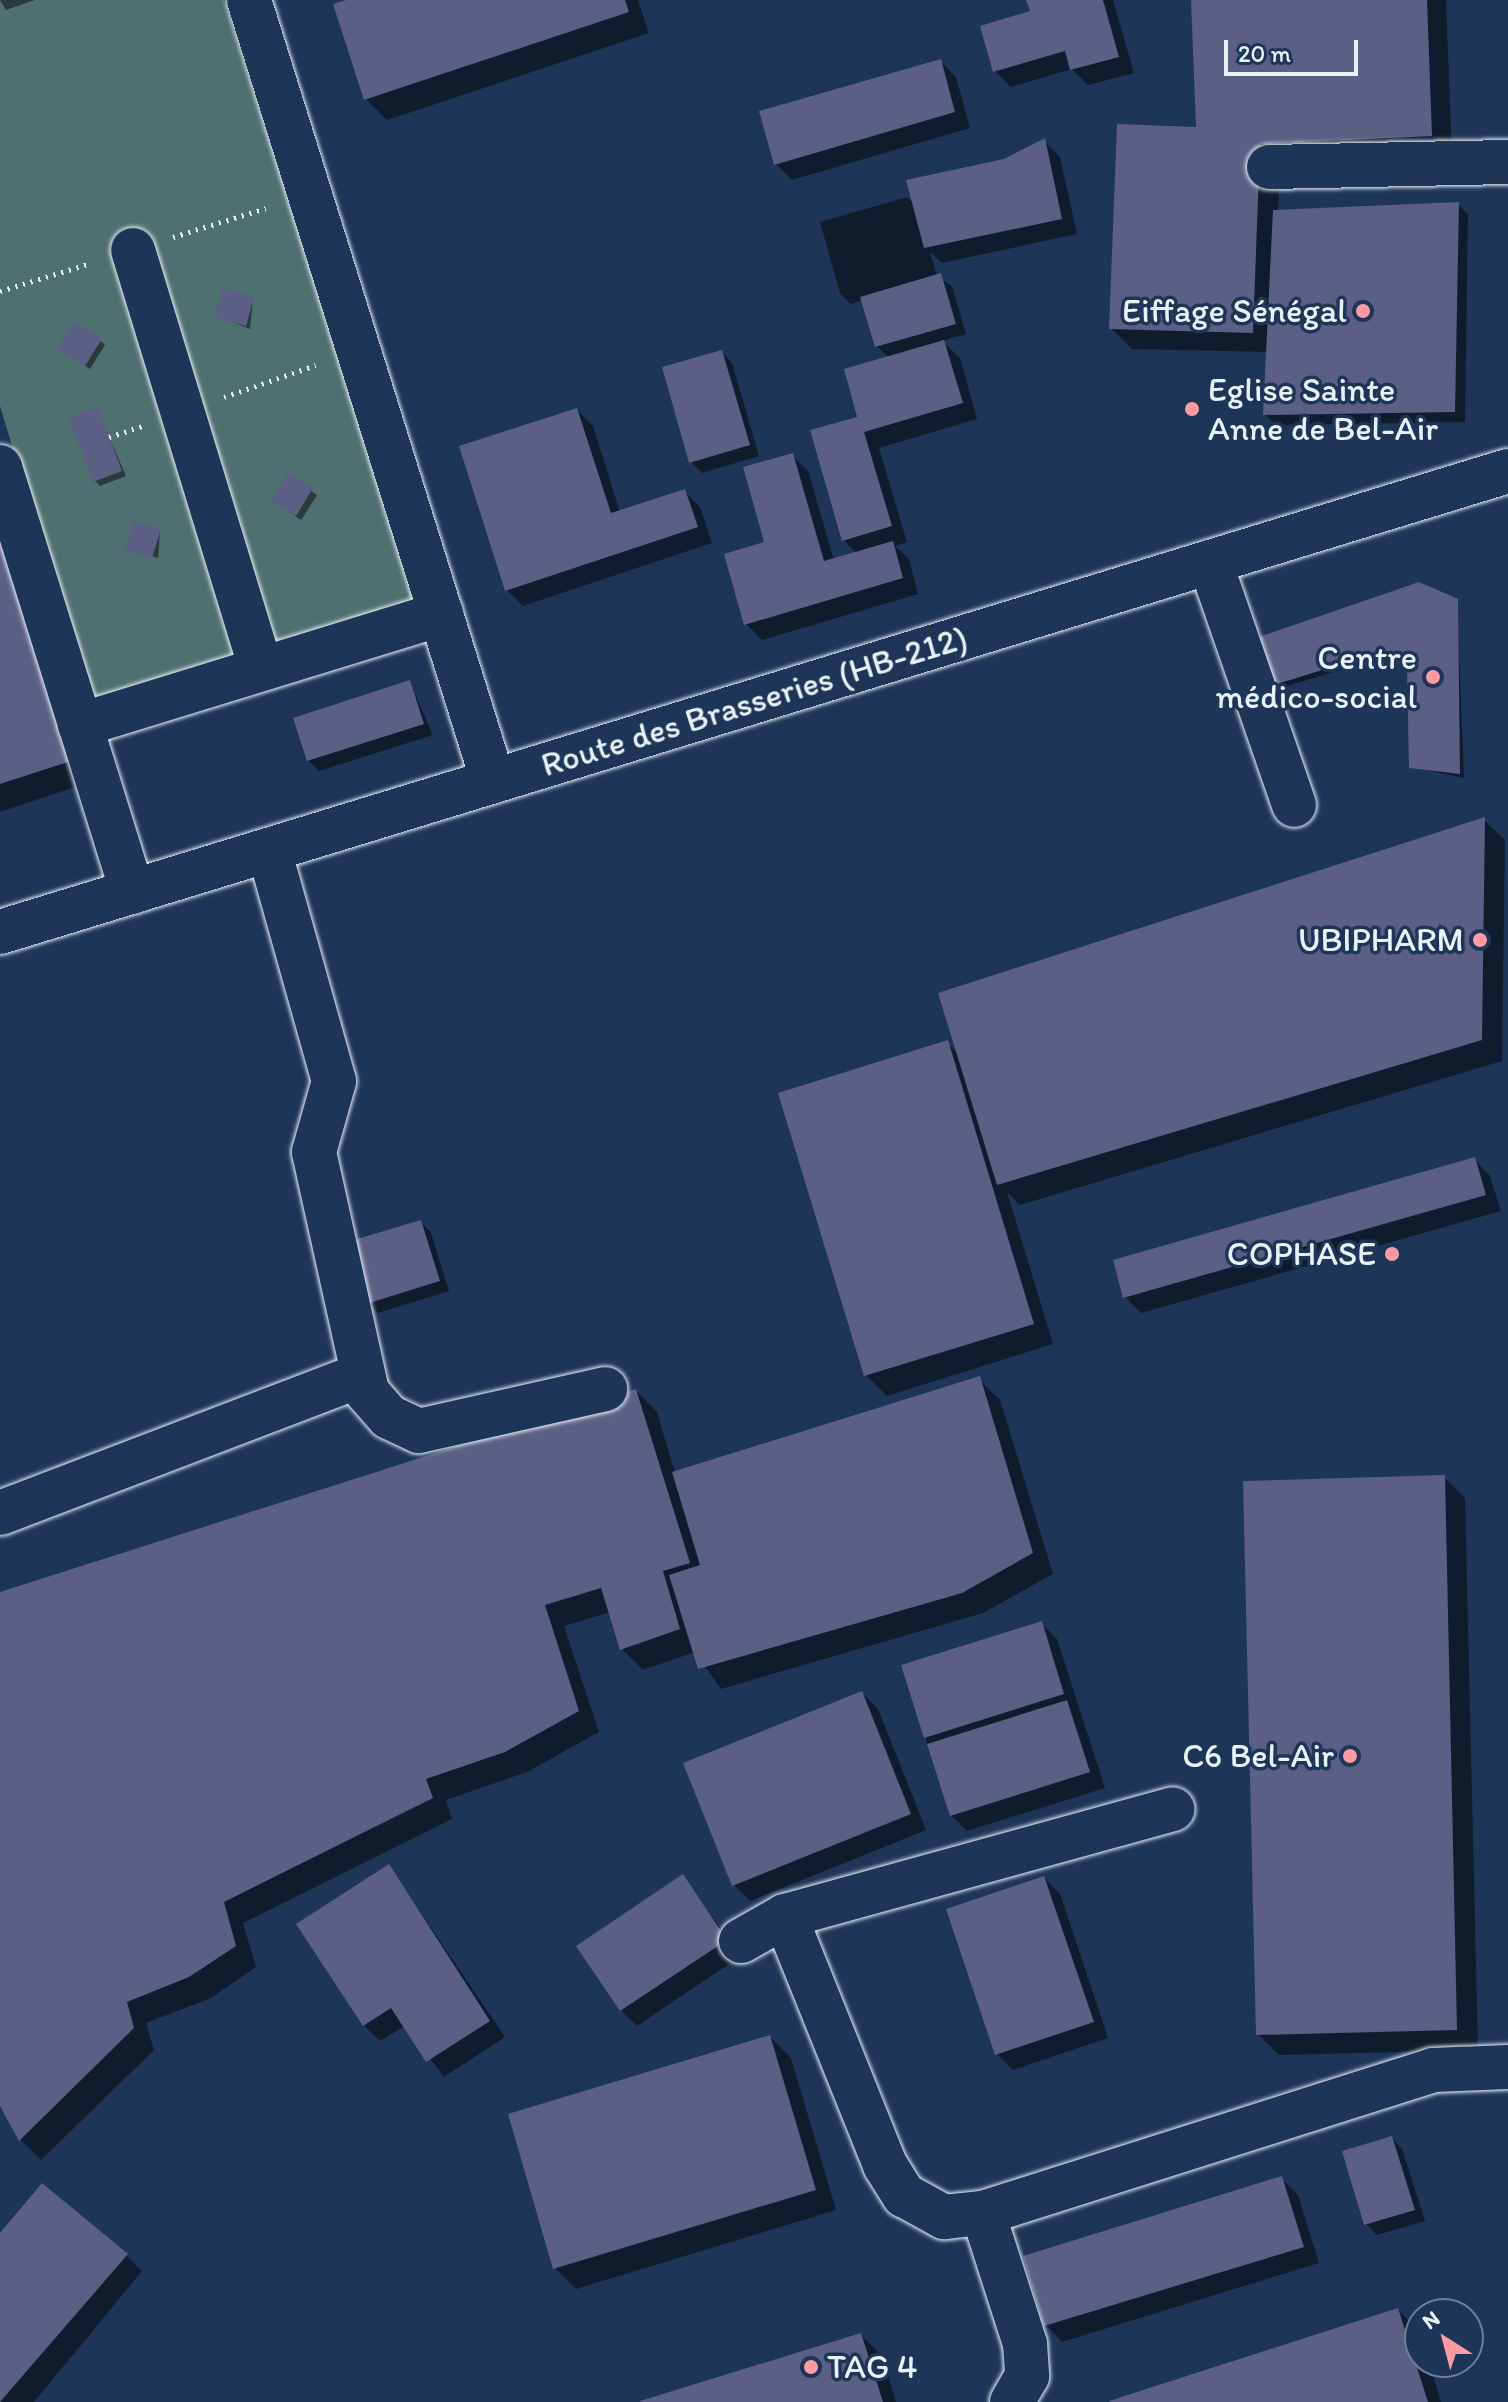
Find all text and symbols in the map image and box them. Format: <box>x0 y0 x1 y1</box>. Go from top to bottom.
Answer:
scale bar <box>1228 24 1362 74</box>
text: 20 m <box>1238 39 1291 68</box>
place label: Eiffage Sénégal <box>1121 291 1347 331</box>
marker: Eiffage Sénégal <box>1354 302 1372 320</box>
place label: Eglise Sainte Anne de Bel-Air <box>1208 369 1438 448</box>
marker: Eglise Sainte Anne de Bel-Air <box>1183 400 1201 418</box>
street label: Route des Brasseries (HB-212) <box>536 617 972 785</box>
place label: Centre médico-social <box>1216 637 1417 716</box>
marker: Centre médico-social <box>1424 668 1442 686</box>
place label: UBIPHARM <box>1298 920 1464 960</box>
marker: UBIPHARM <box>1471 931 1489 949</box>
place label: COPHASE <box>1227 1234 1376 1274</box>
marker: COPHASE <box>1383 1245 1401 1263</box>
place label: C6 Bel-Air <box>1182 1736 1334 1776</box>
marker: C6 Bel-Air <box>1341 1747 1359 1765</box>
north arrow <box>1404 2298 1484 2378</box>
text: N <box>1417 2305 1445 2335</box>
place label: TAG 4 <box>827 2347 918 2387</box>
marker: TAG 4 <box>802 2358 820 2376</box>

